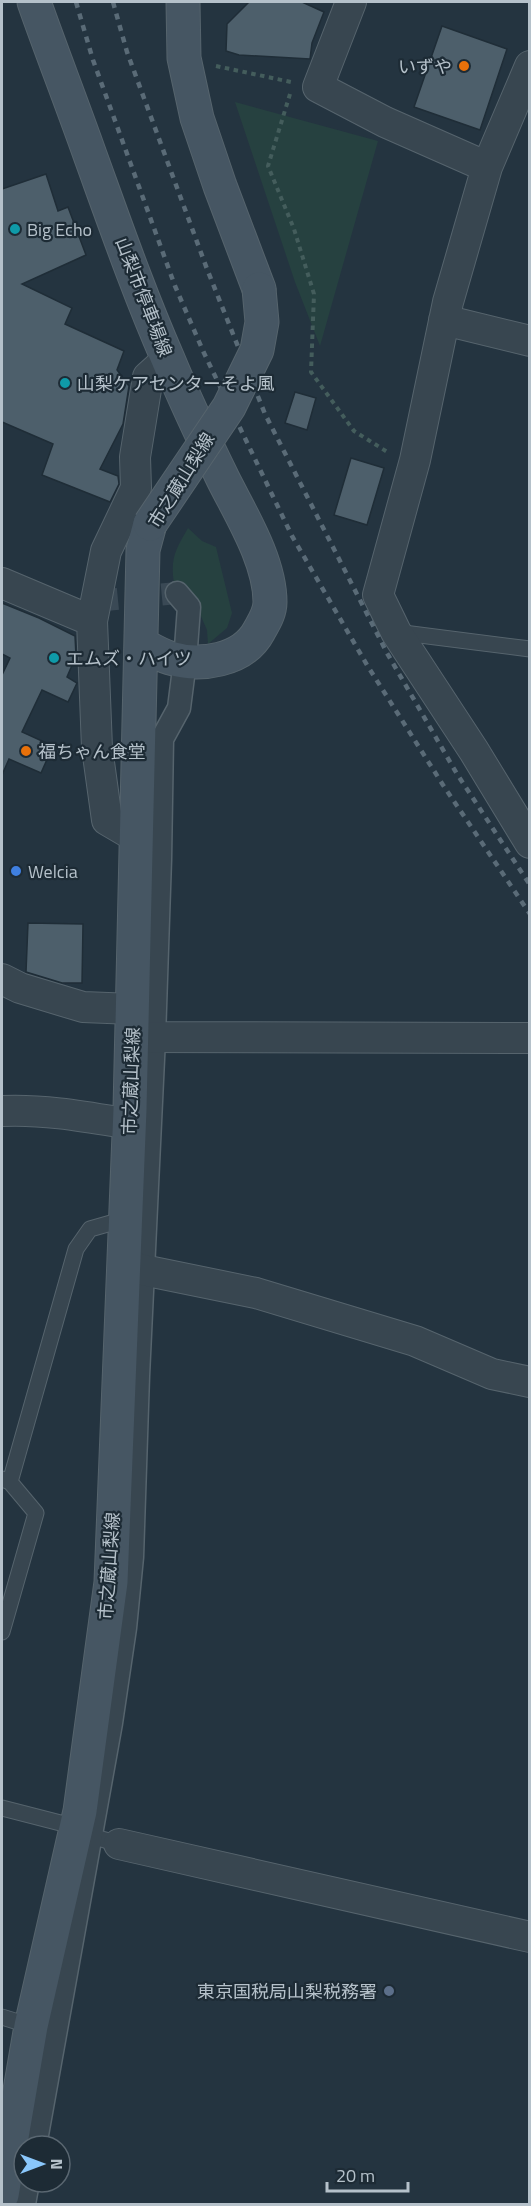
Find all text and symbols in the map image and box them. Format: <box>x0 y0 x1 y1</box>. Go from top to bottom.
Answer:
place label: いずや <box>398 53 452 80</box>
marker: いずや <box>457 59 471 73</box>
place label: Big Echo <box>27 216 92 243</box>
marker: Big Echo <box>8 222 22 236</box>
street label: 山梨市停車場線 <box>109 233 179 361</box>
place label: 山梨ケアセンターそよ風 <box>77 370 275 397</box>
marker: 山梨ケアセンターそよ風 <box>58 376 72 390</box>
street label: 市之蔵山梨線 <box>141 427 221 533</box>
place label: エムズ・ハイツ <box>66 645 192 672</box>
marker: エムズ・ハイツ <box>47 651 61 665</box>
place label: 福ちゃん食堂 <box>38 738 146 765</box>
marker: 福ちゃん食堂 <box>19 744 33 758</box>
place label: Welcia <box>28 858 78 885</box>
marker: Welcia <box>9 864 23 878</box>
street label: 市之蔵山梨線 <box>116 1027 146 1135</box>
street label: 市之蔵山梨線 <box>92 1511 126 1621</box>
place label: 東京国税局山梨税務署 <box>197 1978 377 2005</box>
marker: 東京国税局山梨税務署 <box>382 1984 396 1998</box>
north arrow <box>12 2134 72 2194</box>
scale bar <box>327 2155 408 2193</box>
text: N <box>45 2158 69 2170</box>
text: 20 m <box>336 2162 375 2189</box>

